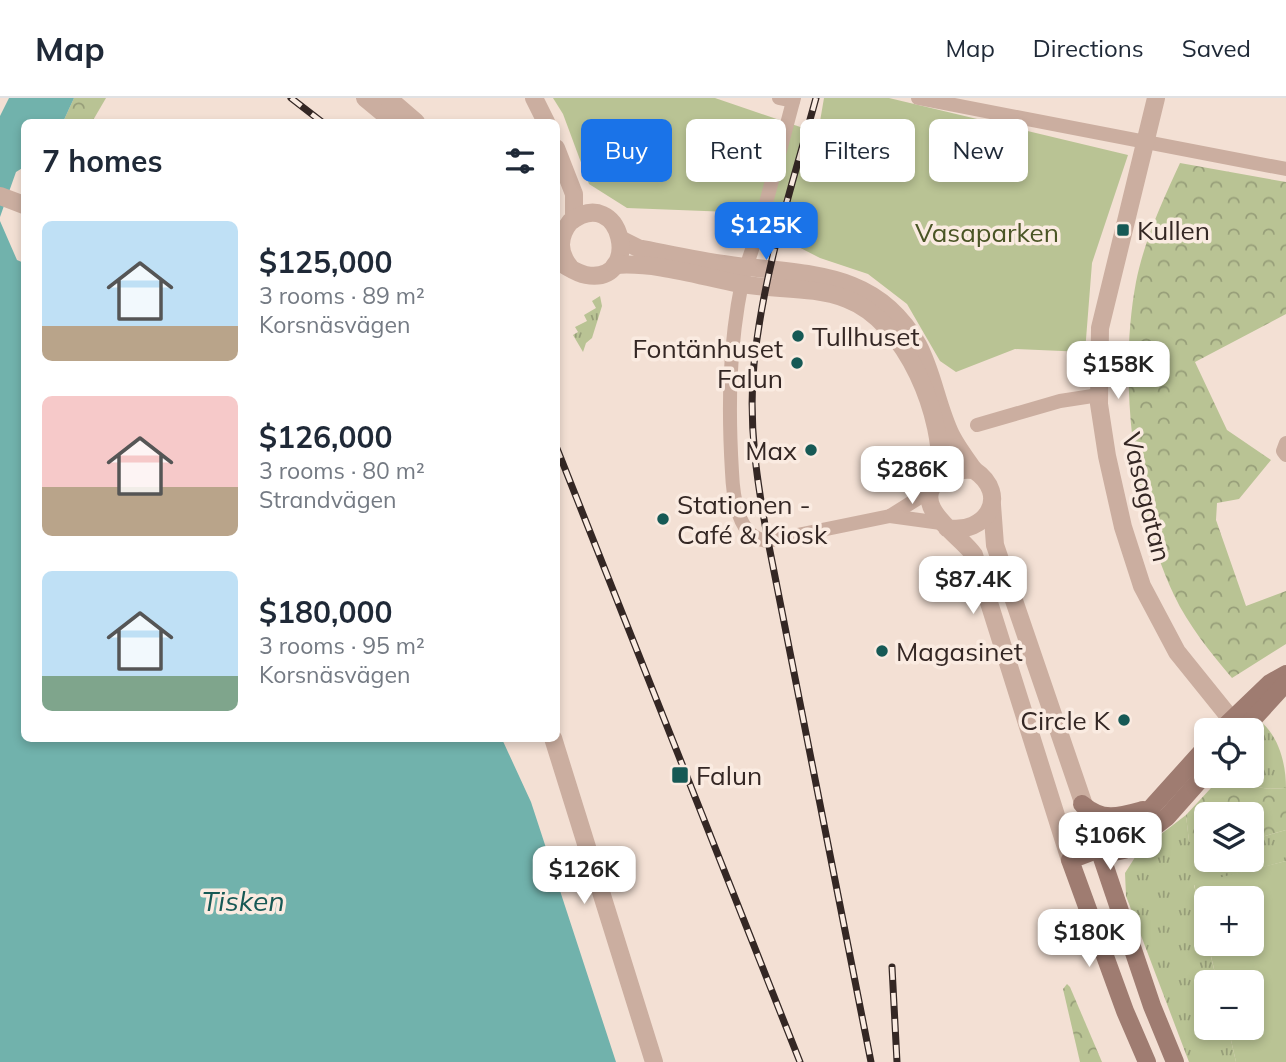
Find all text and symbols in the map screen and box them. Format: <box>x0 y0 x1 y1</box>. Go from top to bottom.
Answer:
text: Map <box>35 28 105 69</box>
text: Map <box>945 33 995 63</box>
text: Directions <box>1033 33 1144 63</box>
text: Saved <box>1182 33 1251 63</box>
chip: Buy <box>581 119 672 182</box>
chip: Rent <box>686 119 786 182</box>
chip: Filters <box>800 119 915 182</box>
chip: New <box>929 119 1028 182</box>
text: 7 homes <box>42 142 163 180</box>
icon: filters <box>501 142 539 180</box>
pin: $125K <box>717 202 815 262</box>
text: $125K <box>731 210 801 239</box>
place label: Kullen <box>1137 214 1210 247</box>
park label: Vasaparken <box>915 216 1059 249</box>
marker: Kullen <box>1115 222 1131 238</box>
text: $125,000 <box>259 243 392 281</box>
icon: home <box>98 249 182 333</box>
text: 3 rooms · 89 m² <box>259 281 425 310</box>
text: Korsnäsvägen <box>259 310 410 339</box>
place label: Tullhuset <box>812 320 920 353</box>
marker: Tullhuset <box>790 328 806 344</box>
place label: Fontänhuset Falun <box>632 332 783 395</box>
pin: $158K <box>1069 342 1167 401</box>
text: $158K <box>1083 349 1153 378</box>
marker: Fontänhuset Falun <box>789 355 805 371</box>
text: $126,000 <box>259 418 392 456</box>
icon: home <box>98 424 182 508</box>
street label: Vasagatan <box>1115 429 1179 565</box>
place label: Max <box>745 434 797 467</box>
marker: Max <box>803 442 819 458</box>
pin: $286K <box>863 446 961 506</box>
text: $286K <box>877 454 947 483</box>
text: 3 rooms · 80 m² <box>259 456 425 485</box>
text: Strandvägen <box>259 485 397 514</box>
place label: Stationen - Café & Kiosk <box>677 488 828 551</box>
marker: Stationen - Café & Kiosk <box>655 511 671 527</box>
pin: $87.4K <box>916 556 1030 616</box>
text: $87.4K <box>935 564 1011 593</box>
text: $180,000 <box>259 593 392 631</box>
icon: home <box>98 599 182 683</box>
text: 3 rooms · 95 m² <box>259 631 425 660</box>
place label: Magasinet <box>896 635 1023 668</box>
marker: Magasinet <box>874 643 890 659</box>
text: Korsnäsvägen <box>259 660 410 689</box>
place label: Circle K <box>1020 704 1111 737</box>
marker: Circle K <box>1116 712 1132 728</box>
map controls <box>1194 718 1264 1040</box>
button: locate <box>1194 718 1264 788</box>
place label: Falun <box>696 759 762 792</box>
marker: Falun <box>670 765 690 785</box>
button: layers <box>1194 802 1264 872</box>
pin: $106K <box>1061 812 1159 872</box>
text: $106K <box>1075 820 1145 849</box>
pin: $126K <box>535 846 633 906</box>
text: $126K <box>549 854 619 883</box>
water label: Tisken <box>201 883 285 918</box>
button: + <box>1194 886 1264 956</box>
pin: $180K <box>1040 910 1138 969</box>
text: $180K <box>1054 917 1124 946</box>
button: − <box>1194 970 1264 1040</box>

